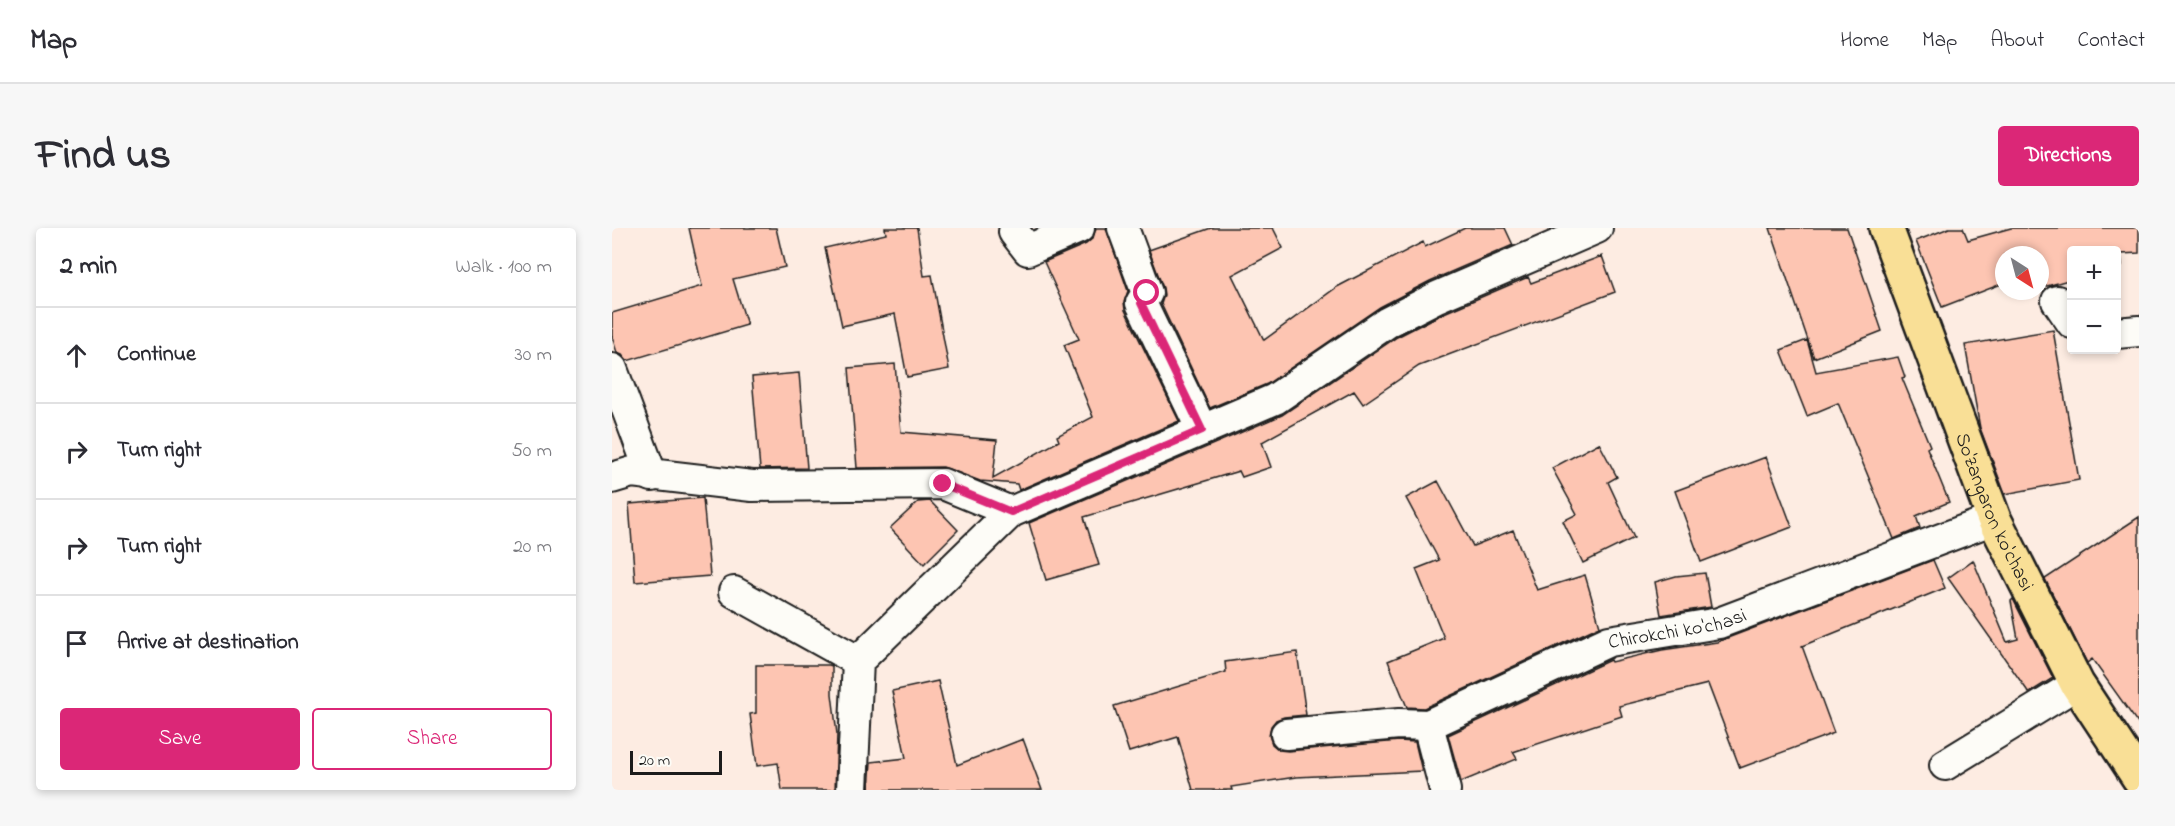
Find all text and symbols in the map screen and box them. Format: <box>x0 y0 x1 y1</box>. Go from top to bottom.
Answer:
text: Map <box>30 21 77 62</box>
text: Home <box>1840 26 1889 56</box>
text: Map <box>1922 26 1957 56</box>
text: About <box>1990 26 2044 56</box>
text: Contact <box>2077 26 2145 56</box>
text: Find us <box>36 126 171 187</box>
button: Directions <box>1998 126 2139 186</box>
north arrow <box>1995 246 2049 300</box>
map controls <box>2067 246 2121 354</box>
button: + <box>2067 246 2121 300</box>
text: 2 min <box>60 248 117 286</box>
text: Walk · 100 m <box>455 253 552 282</box>
route start <box>1133 279 1159 305</box>
button: − <box>2067 300 2121 354</box>
icon: ahead <box>60 339 93 372</box>
text: Continue <box>117 339 196 371</box>
text: 30 m <box>515 341 552 370</box>
street label: So'zangaron ko'chasi <box>1946 429 2040 597</box>
icon: right <box>60 435 93 468</box>
text: Turn right <box>117 435 202 467</box>
text: 50 m <box>511 437 552 466</box>
route end <box>929 470 955 496</box>
icon: right <box>60 531 93 564</box>
text: Turn right <box>117 531 202 563</box>
text: 20 m <box>513 533 552 562</box>
street label: Chirokchi ko'chasi <box>1606 602 1751 658</box>
icon: arrive <box>60 627 93 660</box>
text: Arrive at destination <box>117 627 299 659</box>
button: Save <box>60 708 300 770</box>
button: Share <box>312 708 552 770</box>
scale bar <box>630 748 722 776</box>
text: 20 m <box>639 749 670 773</box>

